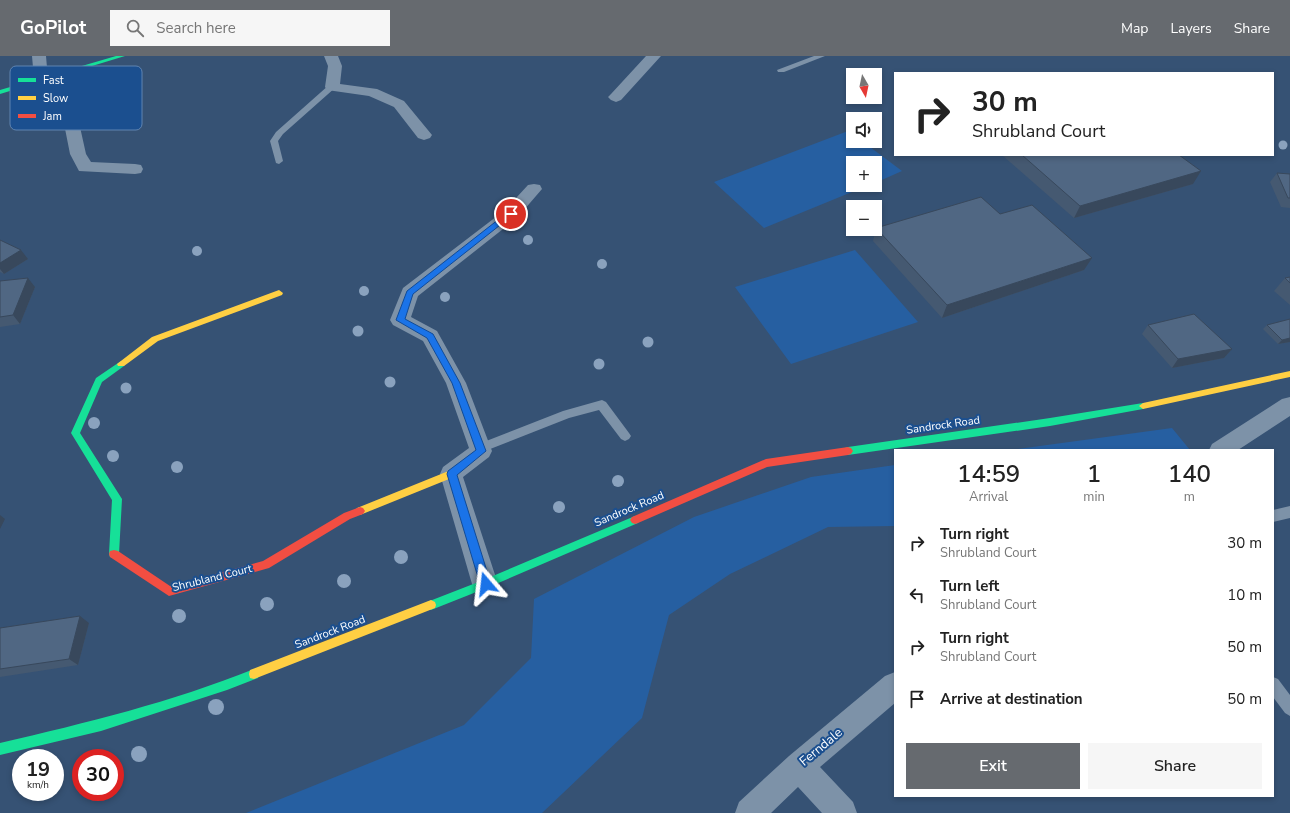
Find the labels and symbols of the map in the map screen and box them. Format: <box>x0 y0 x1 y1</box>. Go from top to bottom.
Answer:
legend <box>10 66 142 130</box>
north arrow <box>846 68 882 104</box>
text: Fast <box>43 73 64 88</box>
text: Slow <box>43 91 68 106</box>
text: Jam <box>42 109 62 124</box>
pin <box>494 197 528 231</box>
street label: Sandrock Road <box>905 412 981 438</box>
street label: Sandrock Road <box>592 488 666 530</box>
street label: Shrubland Court <box>171 561 253 595</box>
position arrow <box>465 563 507 605</box>
street label: Sandrock Road <box>293 612 367 652</box>
street label: Ferndale <box>796 724 846 770</box>
speed limit sign: 30 <box>72 749 124 801</box>

